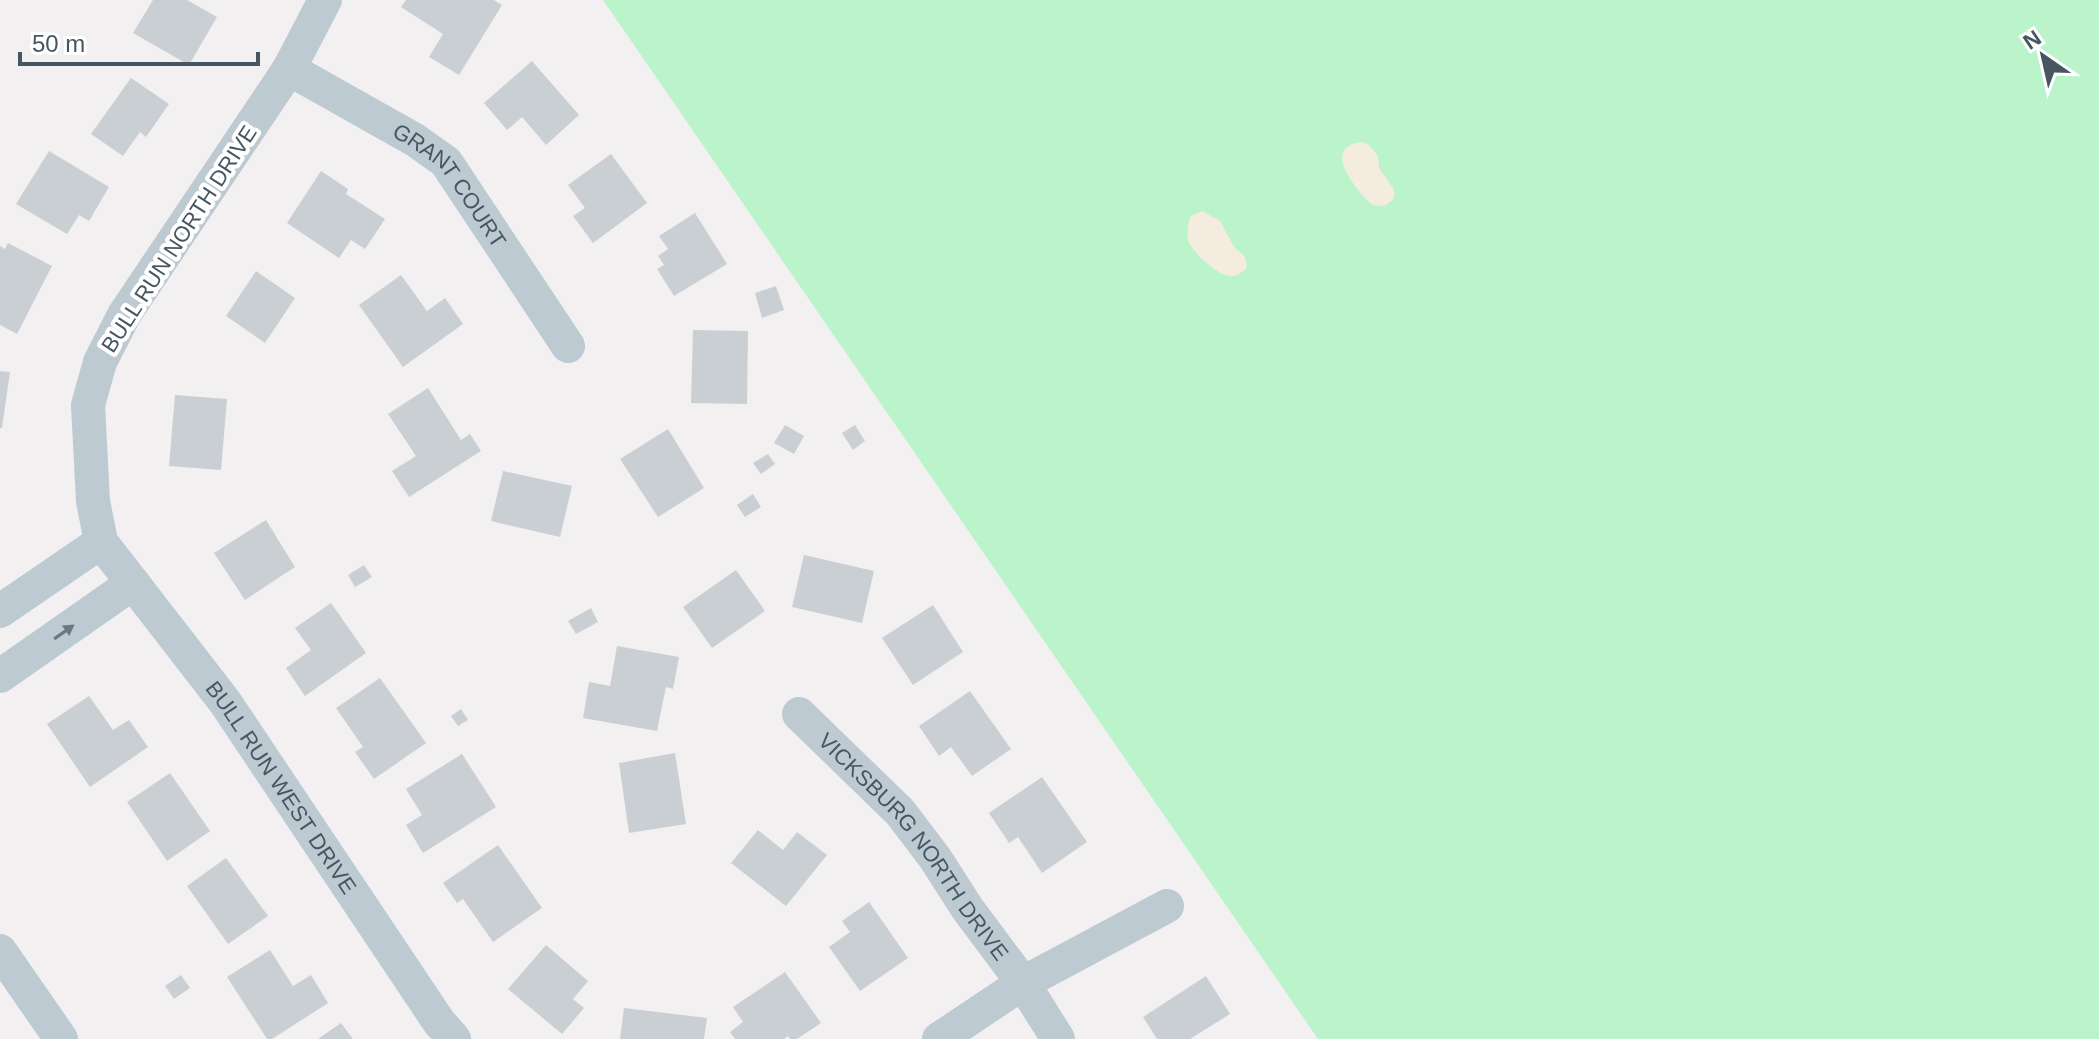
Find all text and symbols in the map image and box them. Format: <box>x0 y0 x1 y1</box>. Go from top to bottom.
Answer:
scale bar <box>20 16 258 66</box>
north arrow <box>2003 16 2083 96</box>
text: N <box>2019 25 2046 55</box>
text: 50 m <box>32 30 85 57</box>
street label: GRANT COURT <box>389 118 511 252</box>
street label: BULL RUN NORTH DRIVE <box>96 121 262 357</box>
one-way arrow <box>53 625 74 640</box>
street label: BULL RUN WEST DRIVE <box>201 676 362 898</box>
street label: VICKSBURG NORTH DRIVE <box>814 728 1014 965</box>

